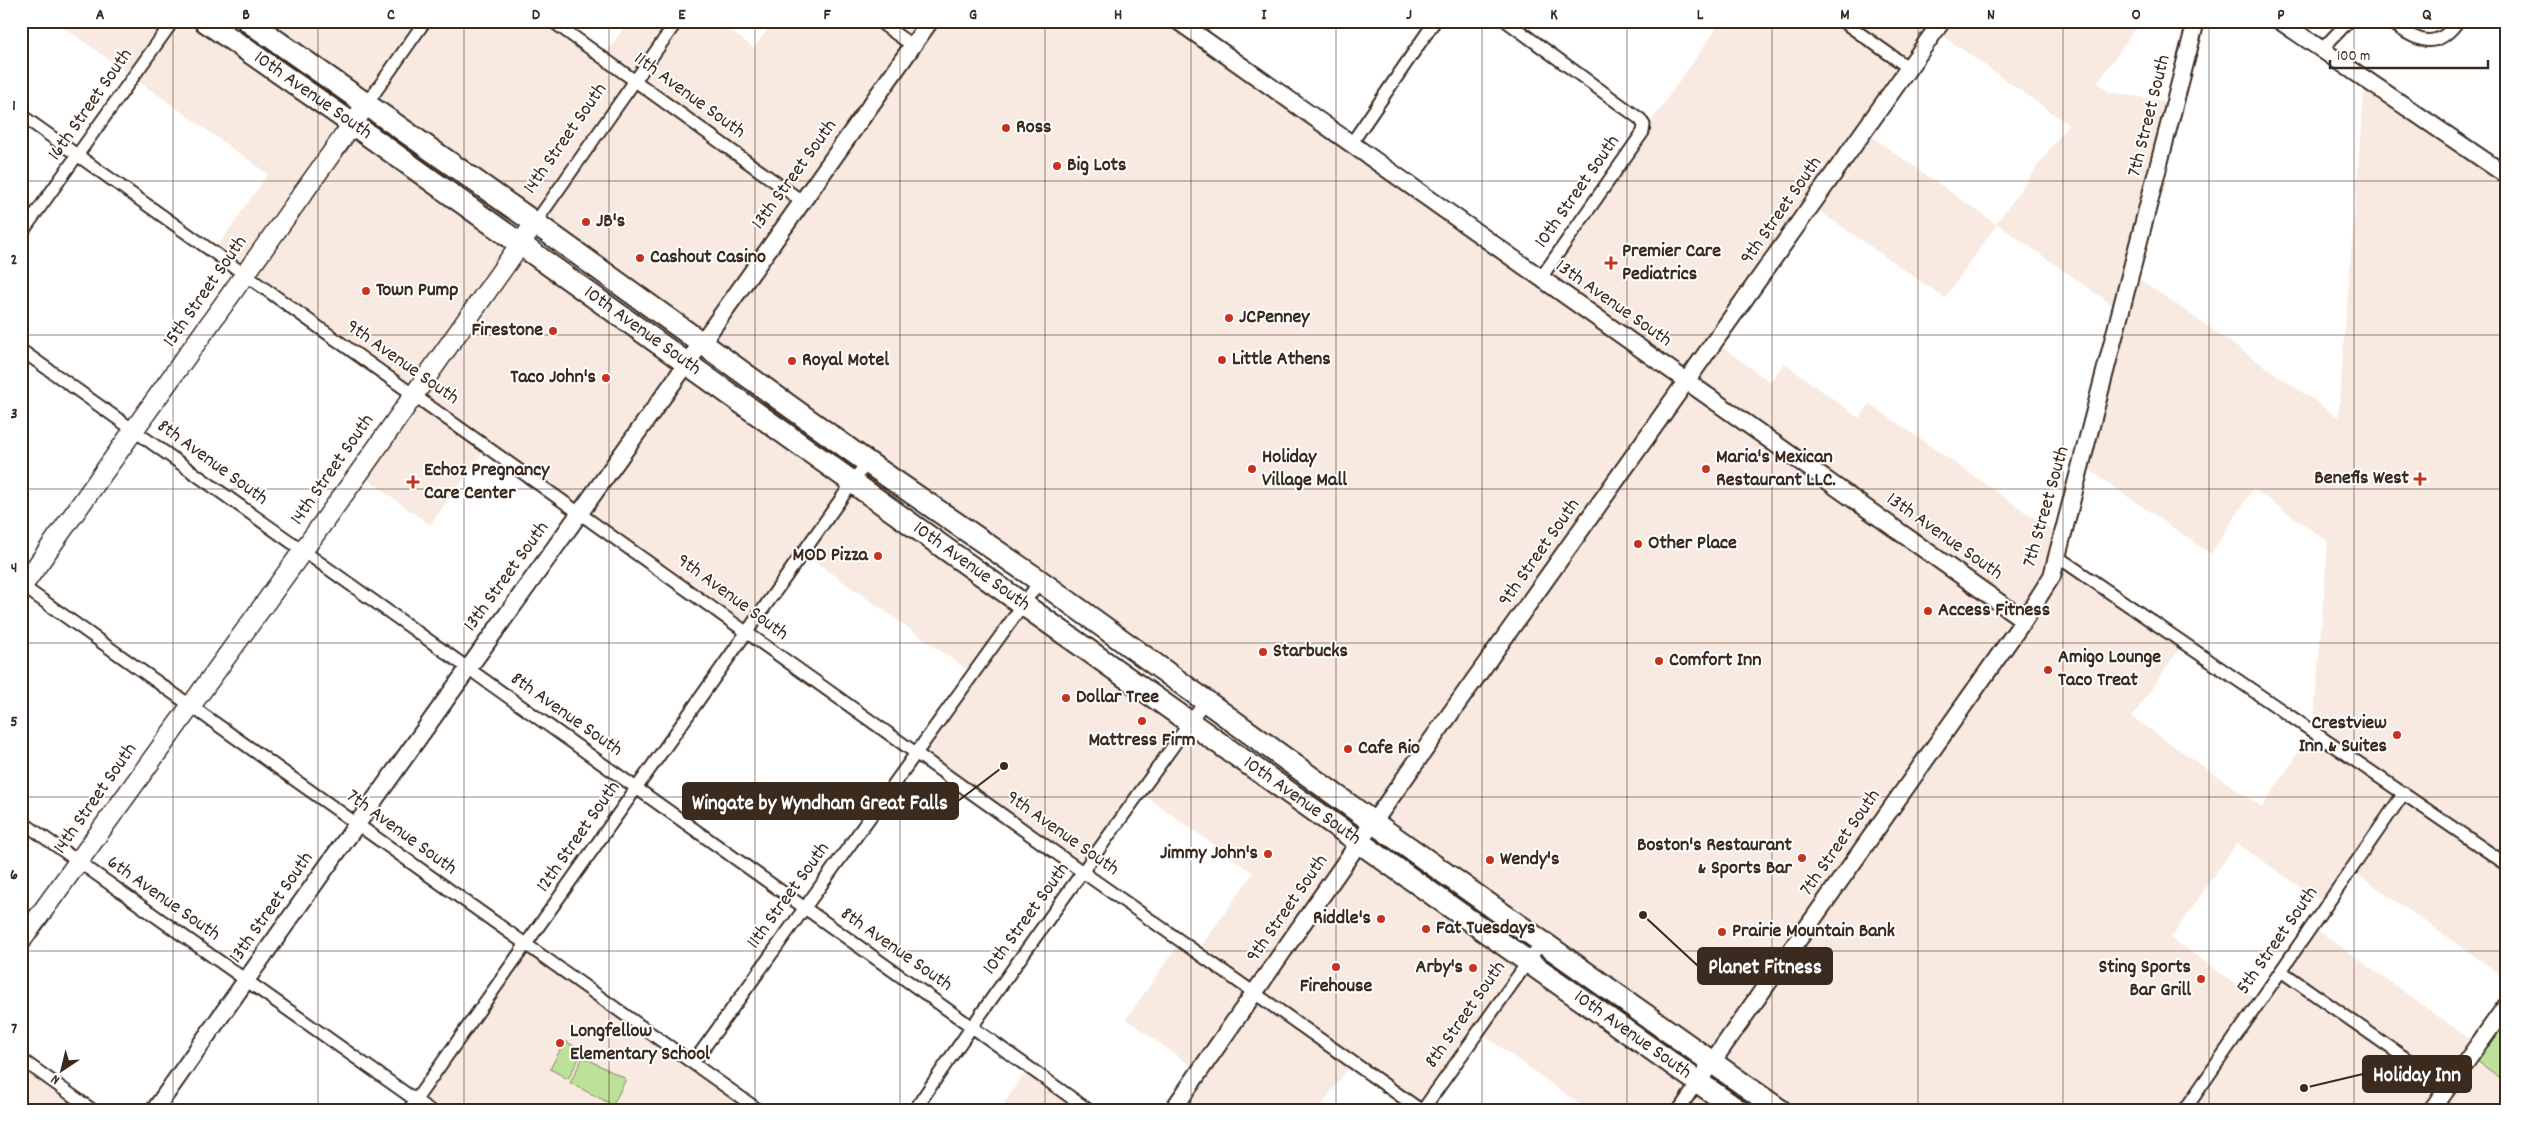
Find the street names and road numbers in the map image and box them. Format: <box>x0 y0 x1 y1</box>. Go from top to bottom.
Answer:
street label: 16th Street South <box>42 43 140 167</box>
street label: 10th Avenue South <box>248 45 377 147</box>
street label: 11th Avenue South <box>627 46 751 146</box>
street label: 7th Street South <box>2121 52 2179 180</box>
street label: 14th Street South <box>517 78 615 200</box>
street label: 13th Street South <box>745 114 845 236</box>
street label: 10th Street South <box>1529 130 1627 254</box>
street label: 9th Street South <box>1734 151 1830 271</box>
street label: 15th Street South <box>157 230 255 354</box>
street label: 13th Avenue South <box>1549 253 1677 355</box>
street label: 10th Avenue South <box>577 280 707 383</box>
street label: 9th Avenue South <box>340 314 464 412</box>
street label: 14th Street South <box>284 409 382 531</box>
street label: 8th Avenue South <box>151 413 273 513</box>
street label: 7th Street South <box>2016 443 2078 571</box>
street label: 13th Avenue South <box>1880 486 2008 588</box>
street label: 9th Street South <box>1492 493 1588 613</box>
street label: 10th Avenue South <box>907 515 1036 619</box>
street label: 13th Street South <box>457 516 557 638</box>
street label: 9th Avenue South <box>670 548 794 648</box>
street label: 8th Avenue South <box>504 666 628 764</box>
street label: 14th Street South <box>47 738 145 860</box>
street label: 10th Avenue South <box>1237 750 1366 853</box>
street label: 12th Street South <box>530 776 628 898</box>
street label: 7th Avenue South <box>340 783 462 883</box>
street label: 7th Street South <box>1794 784 1888 902</box>
street label: 9th Avenue South <box>1000 785 1124 883</box>
street label: 11th Street South <box>741 837 837 955</box>
street label: 13th Street South <box>223 847 321 969</box>
street label: 6th Avenue South <box>100 849 226 949</box>
street label: 9th Street South <box>1240 849 1336 969</box>
street label: 10th Street South <box>977 857 1077 981</box>
street label: 5th Street South <box>2230 881 2326 1001</box>
street label: 8th Avenue South <box>834 901 958 999</box>
street label: 8th Street South <box>1419 956 1513 1074</box>
street label: 10th Avenue South <box>1567 984 1697 1087</box>

